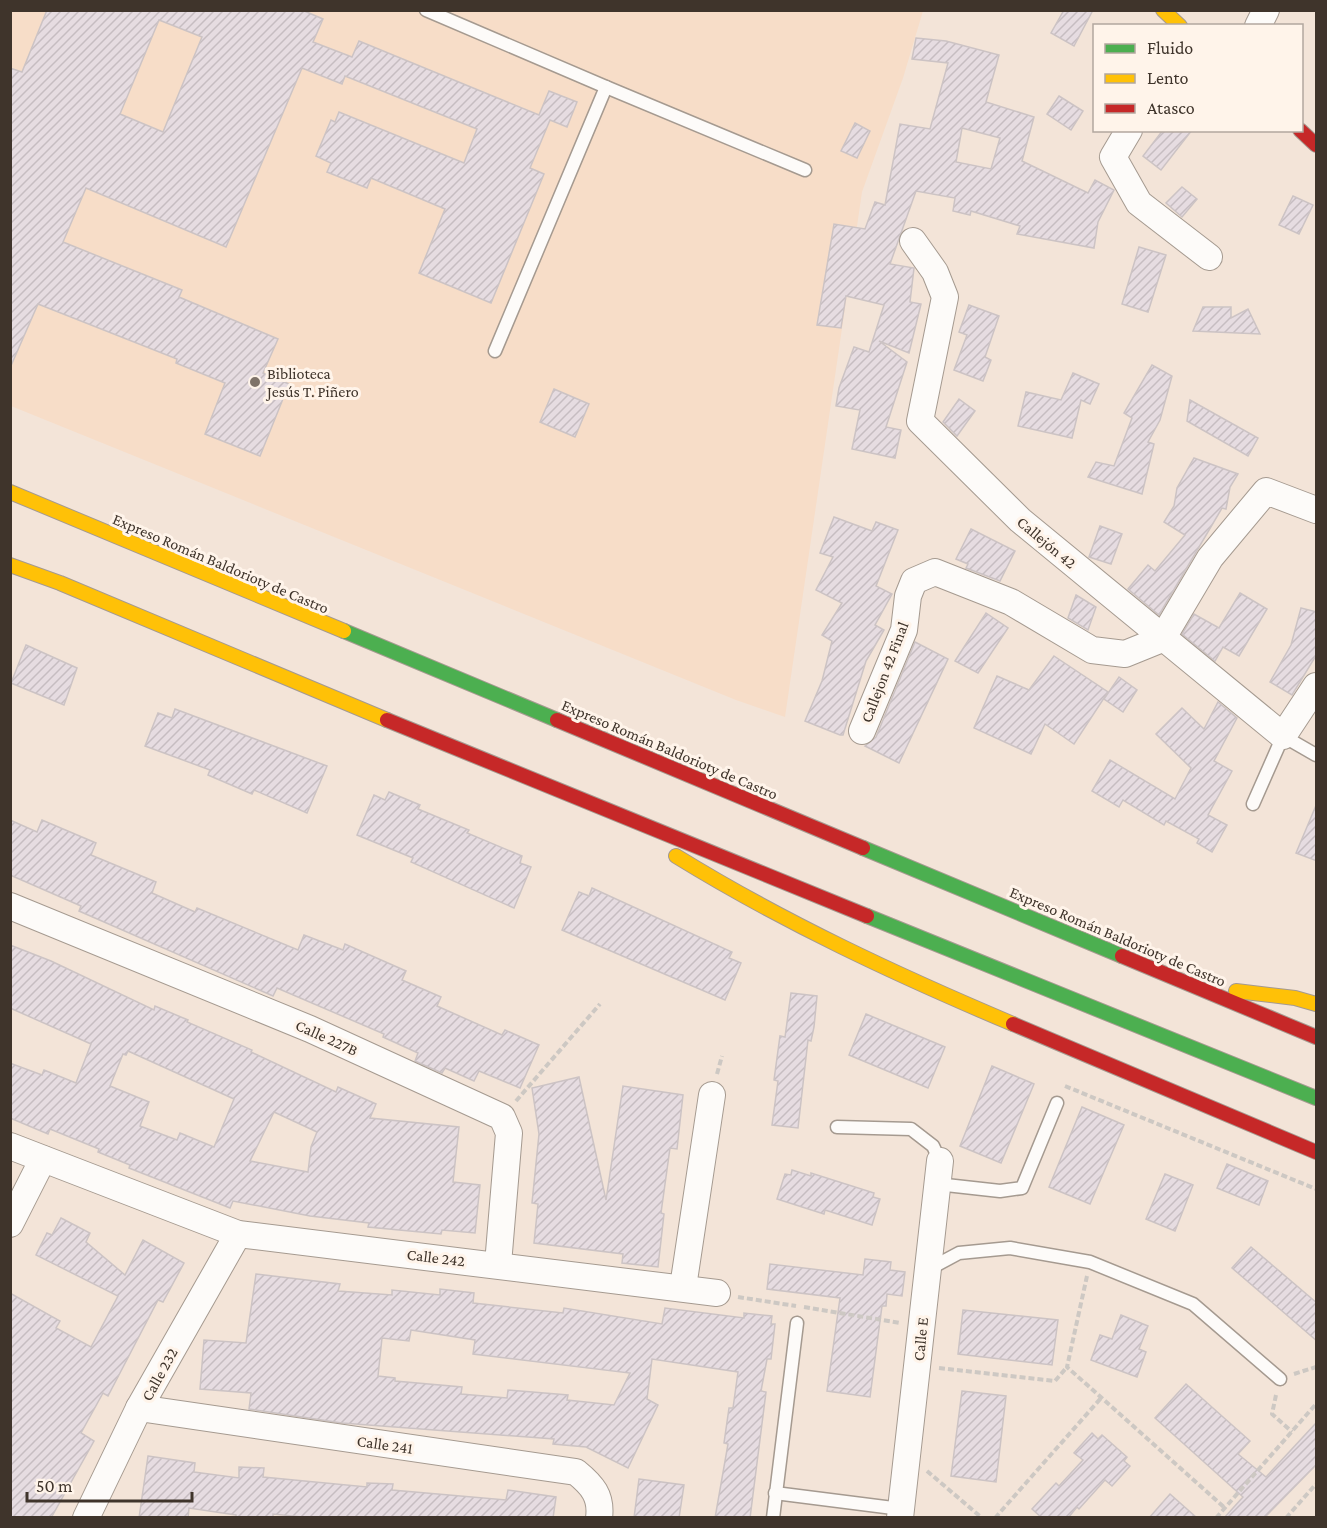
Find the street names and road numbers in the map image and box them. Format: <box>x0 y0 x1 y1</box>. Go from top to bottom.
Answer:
street label: Expreso Román Baldorioty de Castro <box>110 510 331 618</box>
street label: Callejón 42 <box>1013 513 1080 573</box>
street label: Callejon 42 Final <box>857 619 912 725</box>
street label: Expreso Román Baldorioty de Castro <box>559 696 780 804</box>
street label: Expreso Román Baldorioty de Castro <box>1007 883 1228 991</box>
street label: Calle 227B <box>293 1016 361 1059</box>
street label: Calle 242 <box>406 1245 466 1270</box>
street label: Calle E <box>910 1316 931 1362</box>
street label: Calle 232 <box>138 1344 181 1404</box>
street label: Calle 241 <box>356 1432 414 1457</box>

